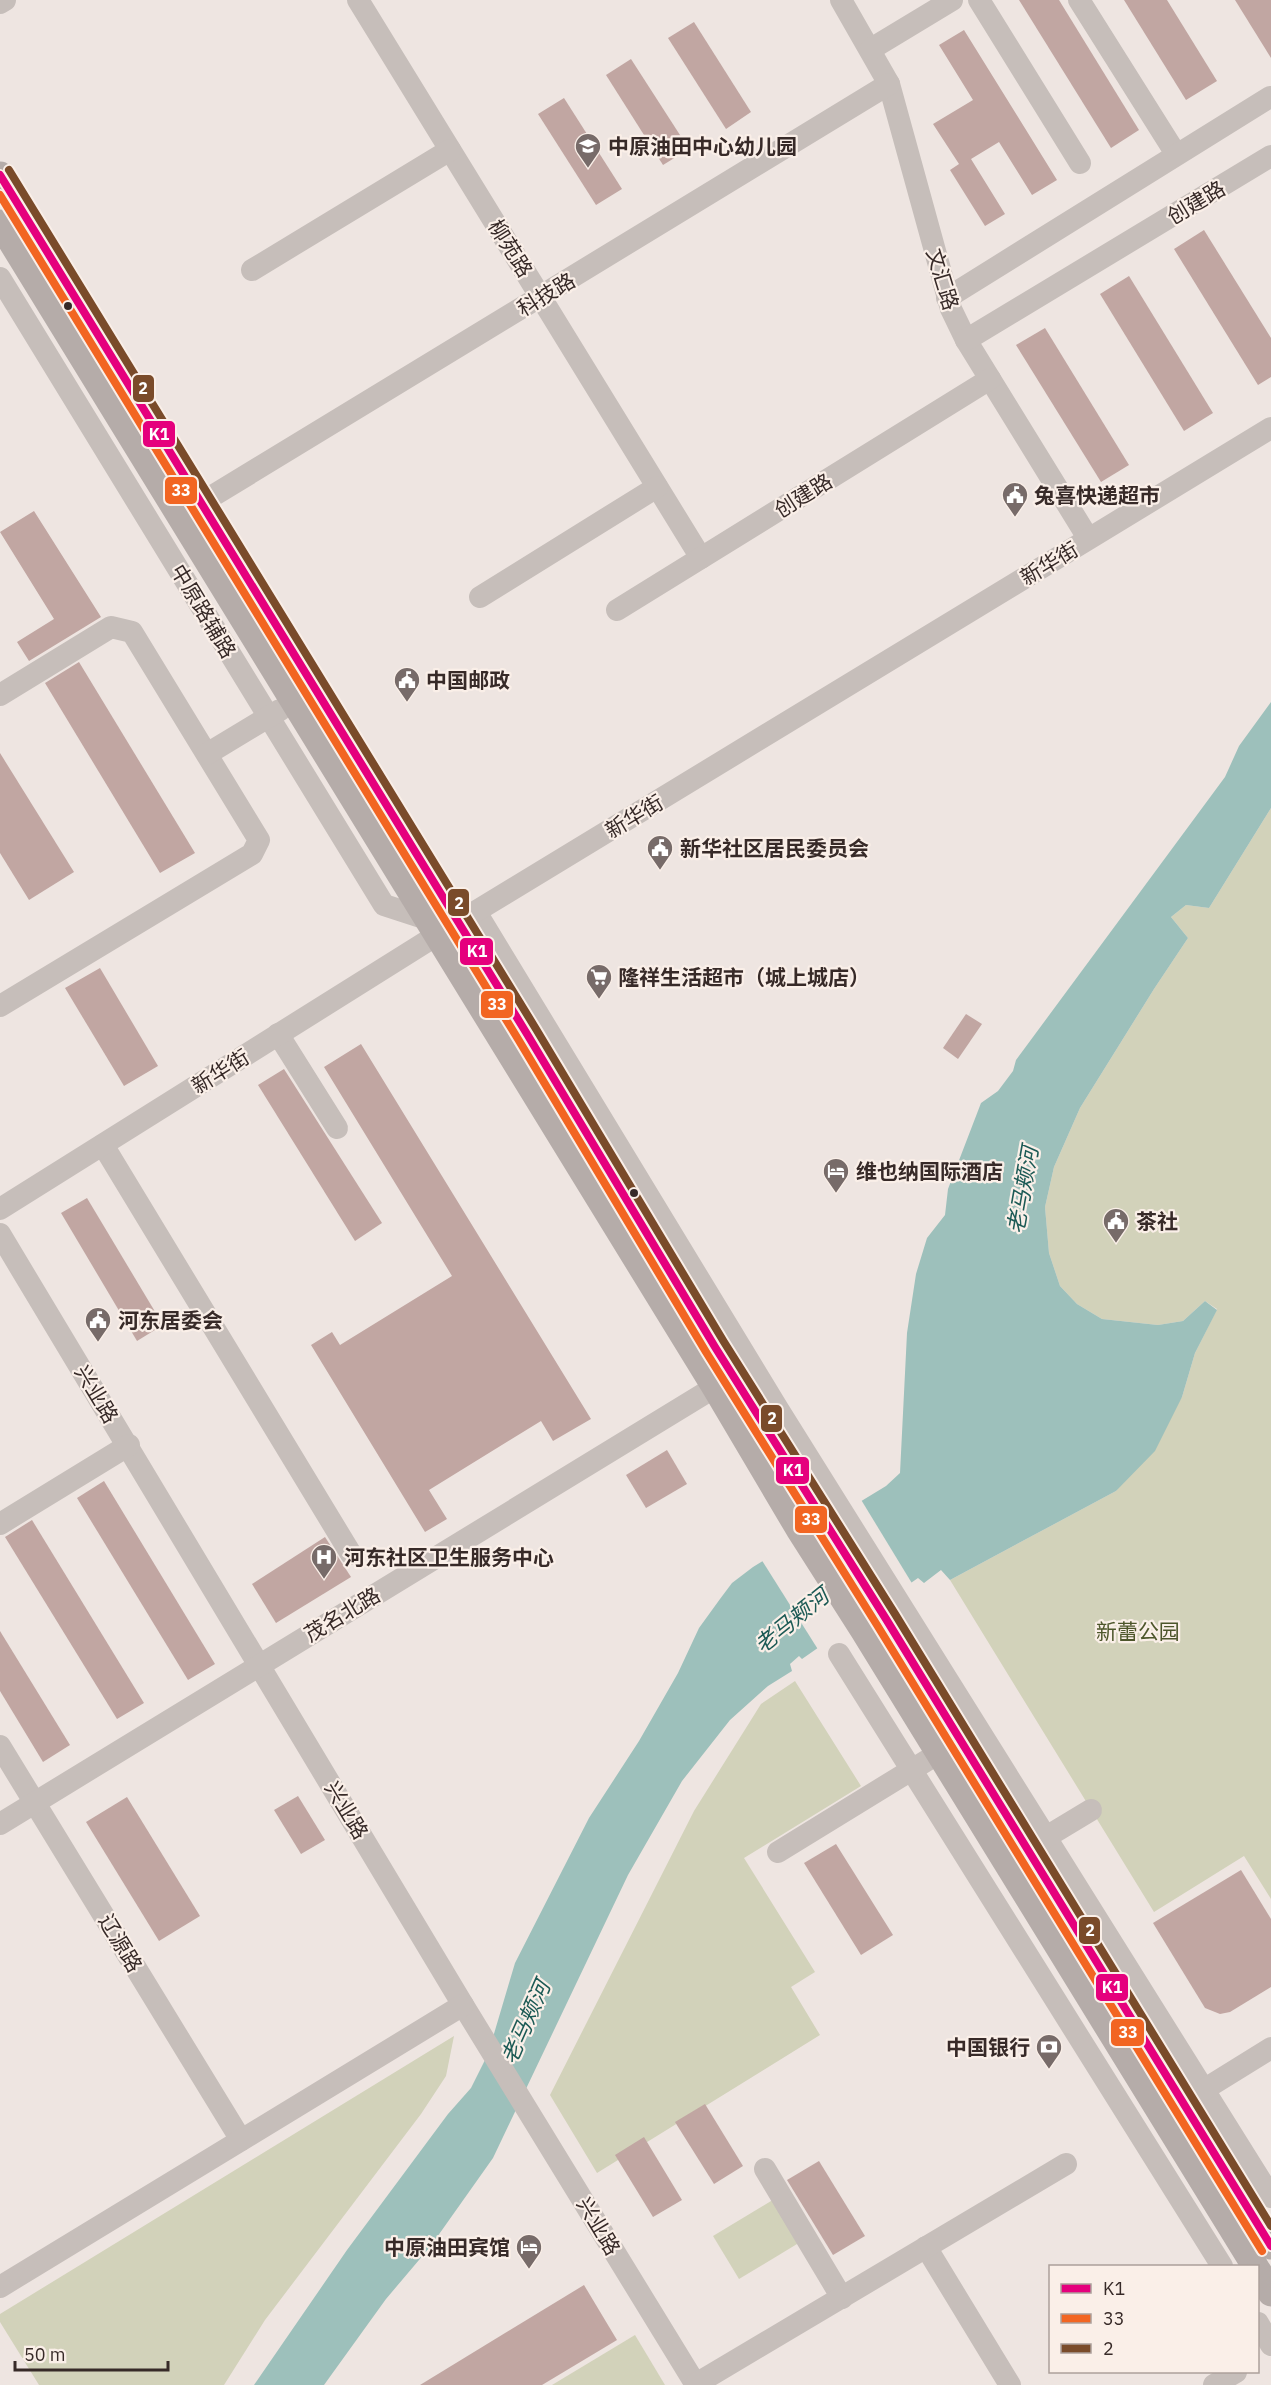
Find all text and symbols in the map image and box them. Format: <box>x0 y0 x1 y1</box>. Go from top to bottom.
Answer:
school or university icon: 中原油田中心幼儿园 <box>573 131 603 169</box>
place label: 中原油田中心幼儿园 <box>608 132 797 160</box>
street label: 创建路 <box>1162 174 1230 230</box>
street label: 柳苑路 <box>482 214 540 282</box>
street label: 文汇路 <box>920 245 966 313</box>
street label: 科技路 <box>512 266 580 322</box>
unlabelled marker <box>62 300 74 312</box>
line badge: 2 <box>132 374 155 403</box>
text: 2 <box>138 378 148 398</box>
line badge: K1 <box>142 420 176 448</box>
text: K1 <box>149 424 170 444</box>
street label: 创建路 <box>769 466 837 524</box>
line badge: 33 <box>164 476 198 505</box>
text: 33 <box>171 480 191 500</box>
public building icon: 兔喜快递超市 <box>1000 480 1030 518</box>
place label: 兔喜快递超市 <box>1034 481 1160 509</box>
street label: 新华街 <box>1015 535 1083 591</box>
street label: 中原路辅路 <box>165 559 243 663</box>
public building icon: 中国邮政 <box>392 665 422 703</box>
place label: 中国邮政 <box>426 666 510 694</box>
street label: 新华街 <box>600 788 668 844</box>
public building icon: 新华社区居民委员会 <box>645 833 675 871</box>
place label: 新华社区居民委员会 <box>680 834 869 862</box>
line badge: 2 <box>447 888 470 917</box>
text: 2 <box>454 893 464 913</box>
line badge: K1 <box>459 937 494 966</box>
text: K1 <box>467 941 488 961</box>
supermarket icon: 隆祥生活超市（城上城店） <box>584 962 614 1000</box>
place label: 隆祥生活超市（城上城店） <box>618 963 870 991</box>
line badge: 33 <box>480 990 514 1019</box>
text: 33 <box>487 994 507 1014</box>
street label: 新华街 <box>186 1042 254 1100</box>
water label: 老马颊河 <box>1000 1140 1045 1236</box>
hotel icon: 维也纳国际酒店 <box>821 1156 851 1194</box>
place label: 维也纳国际酒店 <box>856 1157 1003 1185</box>
unlabelled marker <box>628 1187 640 1199</box>
public building icon: 茶社 <box>1101 1206 1131 1244</box>
place label: 茶社 <box>1136 1207 1178 1235</box>
public building icon: 河东居委会 <box>83 1305 113 1343</box>
place label: 河东居委会 <box>118 1306 223 1334</box>
street label: 兴业路 <box>69 1360 125 1428</box>
line badge: 2 <box>760 1404 783 1433</box>
text: 2 <box>767 1408 777 1428</box>
line badge: K1 <box>775 1456 810 1485</box>
text: K1 <box>783 1460 804 1480</box>
line badge: 33 <box>794 1505 828 1534</box>
text: 33 <box>801 1509 821 1529</box>
hospital icon: 河东社区卫生服务中心 <box>309 1542 339 1580</box>
place label: 河东社区卫生服务中心 <box>344 1543 554 1571</box>
water label: 老马颊河 <box>748 1579 837 1659</box>
street label: 茂名北路 <box>299 1580 385 1648</box>
park label: 新蕾公园 <box>1096 1617 1180 1645</box>
street label: 兴业路 <box>319 1776 375 1844</box>
street label: 辽源路 <box>93 1909 149 1977</box>
line badge: 2 <box>1078 1916 1101 1945</box>
text: 2 <box>1085 1920 1095 1940</box>
water label: 老马颊河 <box>494 1972 558 2068</box>
line badge: K1 <box>1095 1973 1129 2002</box>
text: K1 <box>1102 1977 1123 1997</box>
line badge: 33 <box>1110 2018 1145 2047</box>
text: 33 <box>1118 2022 1138 2042</box>
bank icon: 中国银行 <box>1034 2032 1064 2070</box>
place label: 中国银行 <box>946 2033 1030 2061</box>
street label: 兴业路 <box>571 2192 627 2260</box>
hotel icon: 中原油田宾馆 <box>514 2232 544 2270</box>
place label: 中原油田宾馆 <box>384 2233 510 2261</box>
legend <box>1049 2265 1259 2373</box>
text: K1 <box>1103 2277 1125 2300</box>
text: 33 <box>1103 2307 1125 2330</box>
scale bar <box>15 2334 168 2372</box>
text: 2 <box>1103 2337 1114 2360</box>
text: 50 m <box>24 2343 66 2366</box>

